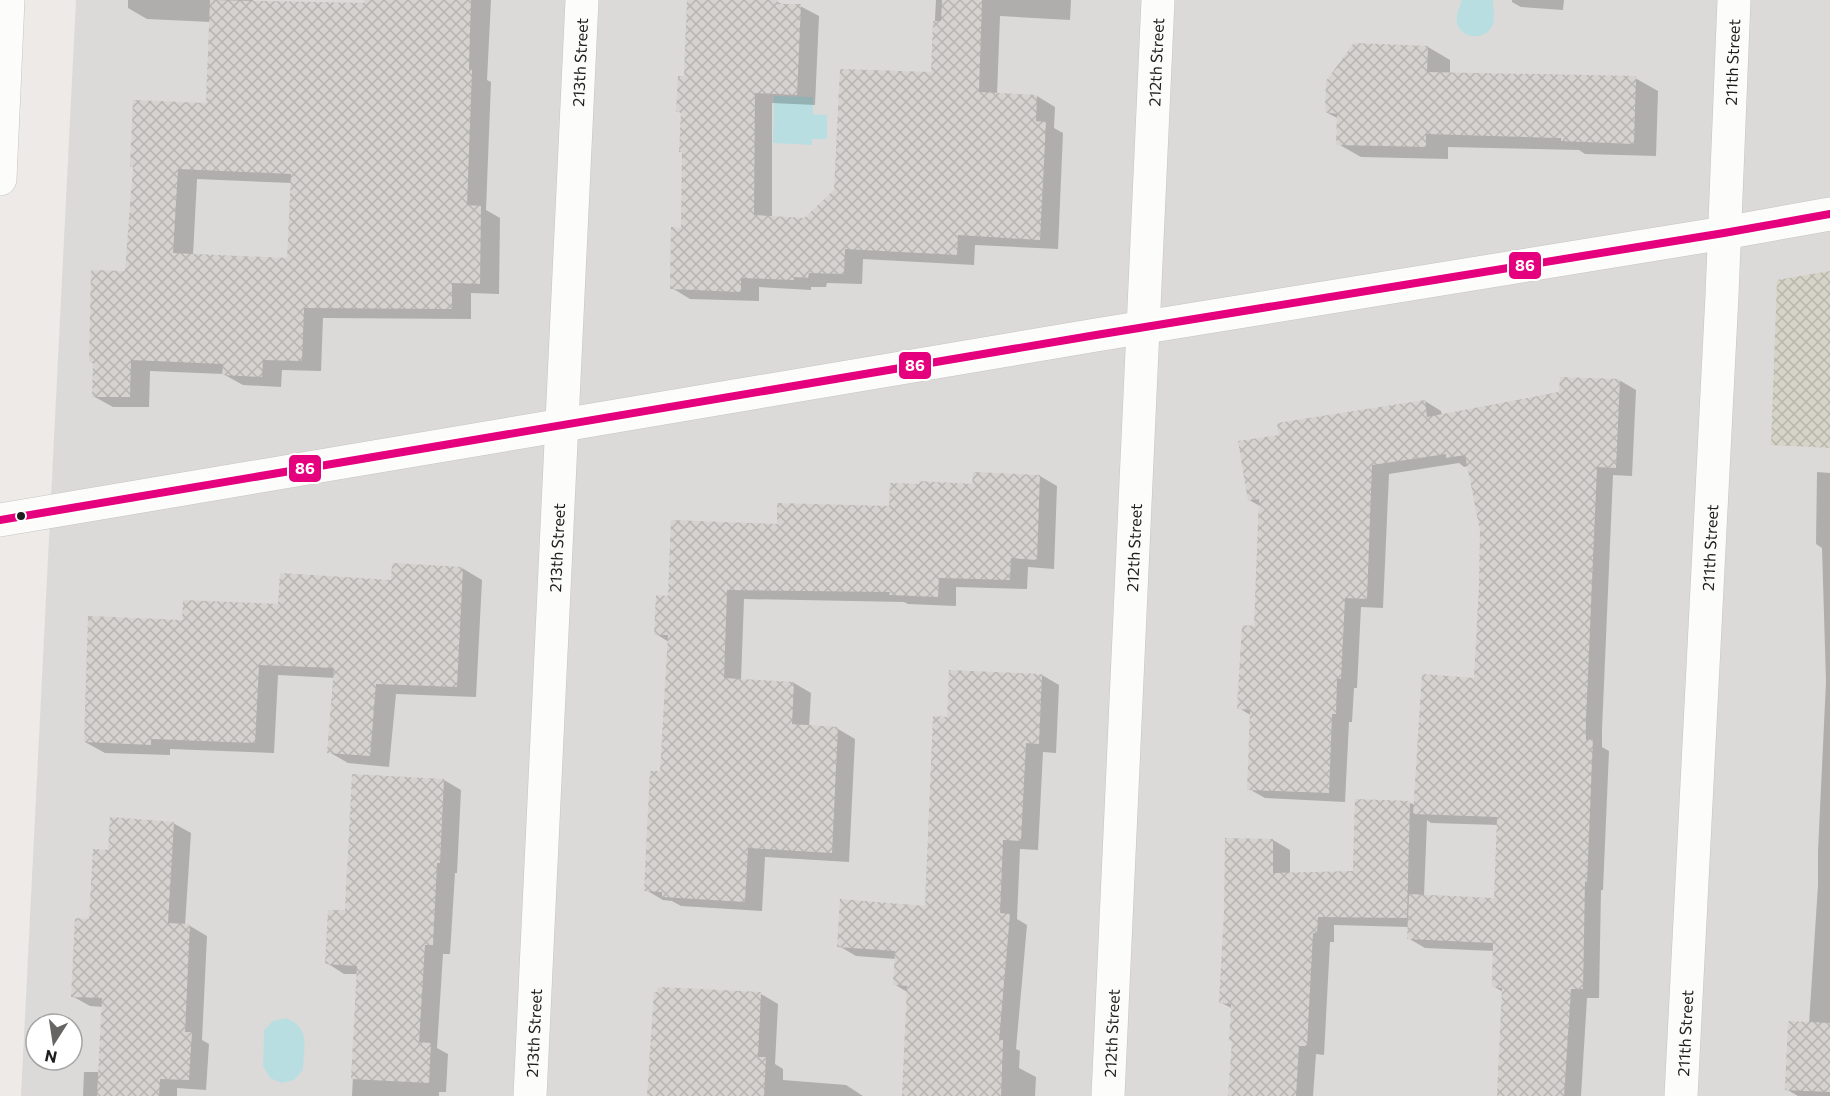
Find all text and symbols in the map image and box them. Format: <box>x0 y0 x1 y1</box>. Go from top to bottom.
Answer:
street label: 213th Street <box>567 17 591 107</box>
street label: 212th Street <box>1144 17 1167 107</box>
street label: 211th Street <box>1720 18 1743 106</box>
line badge: 86 <box>1508 251 1542 280</box>
text: 86 <box>1515 255 1535 274</box>
line badge: 86 <box>898 351 932 380</box>
text: 86 <box>905 355 925 374</box>
line badge: 86 <box>288 454 322 483</box>
text: 86 <box>295 458 315 477</box>
street label: 213th Street <box>544 502 568 592</box>
street label: 212th Street <box>1122 502 1145 592</box>
street label: 211th Street <box>1697 504 1721 591</box>
unlabelled marker <box>15 510 27 522</box>
street label: 213th Street <box>521 988 545 1078</box>
street label: 212th Street <box>1099 988 1122 1078</box>
street label: 211th Street <box>1673 989 1696 1077</box>
north arrow <box>24 1012 84 1072</box>
text: N <box>43 1047 59 1068</box>

